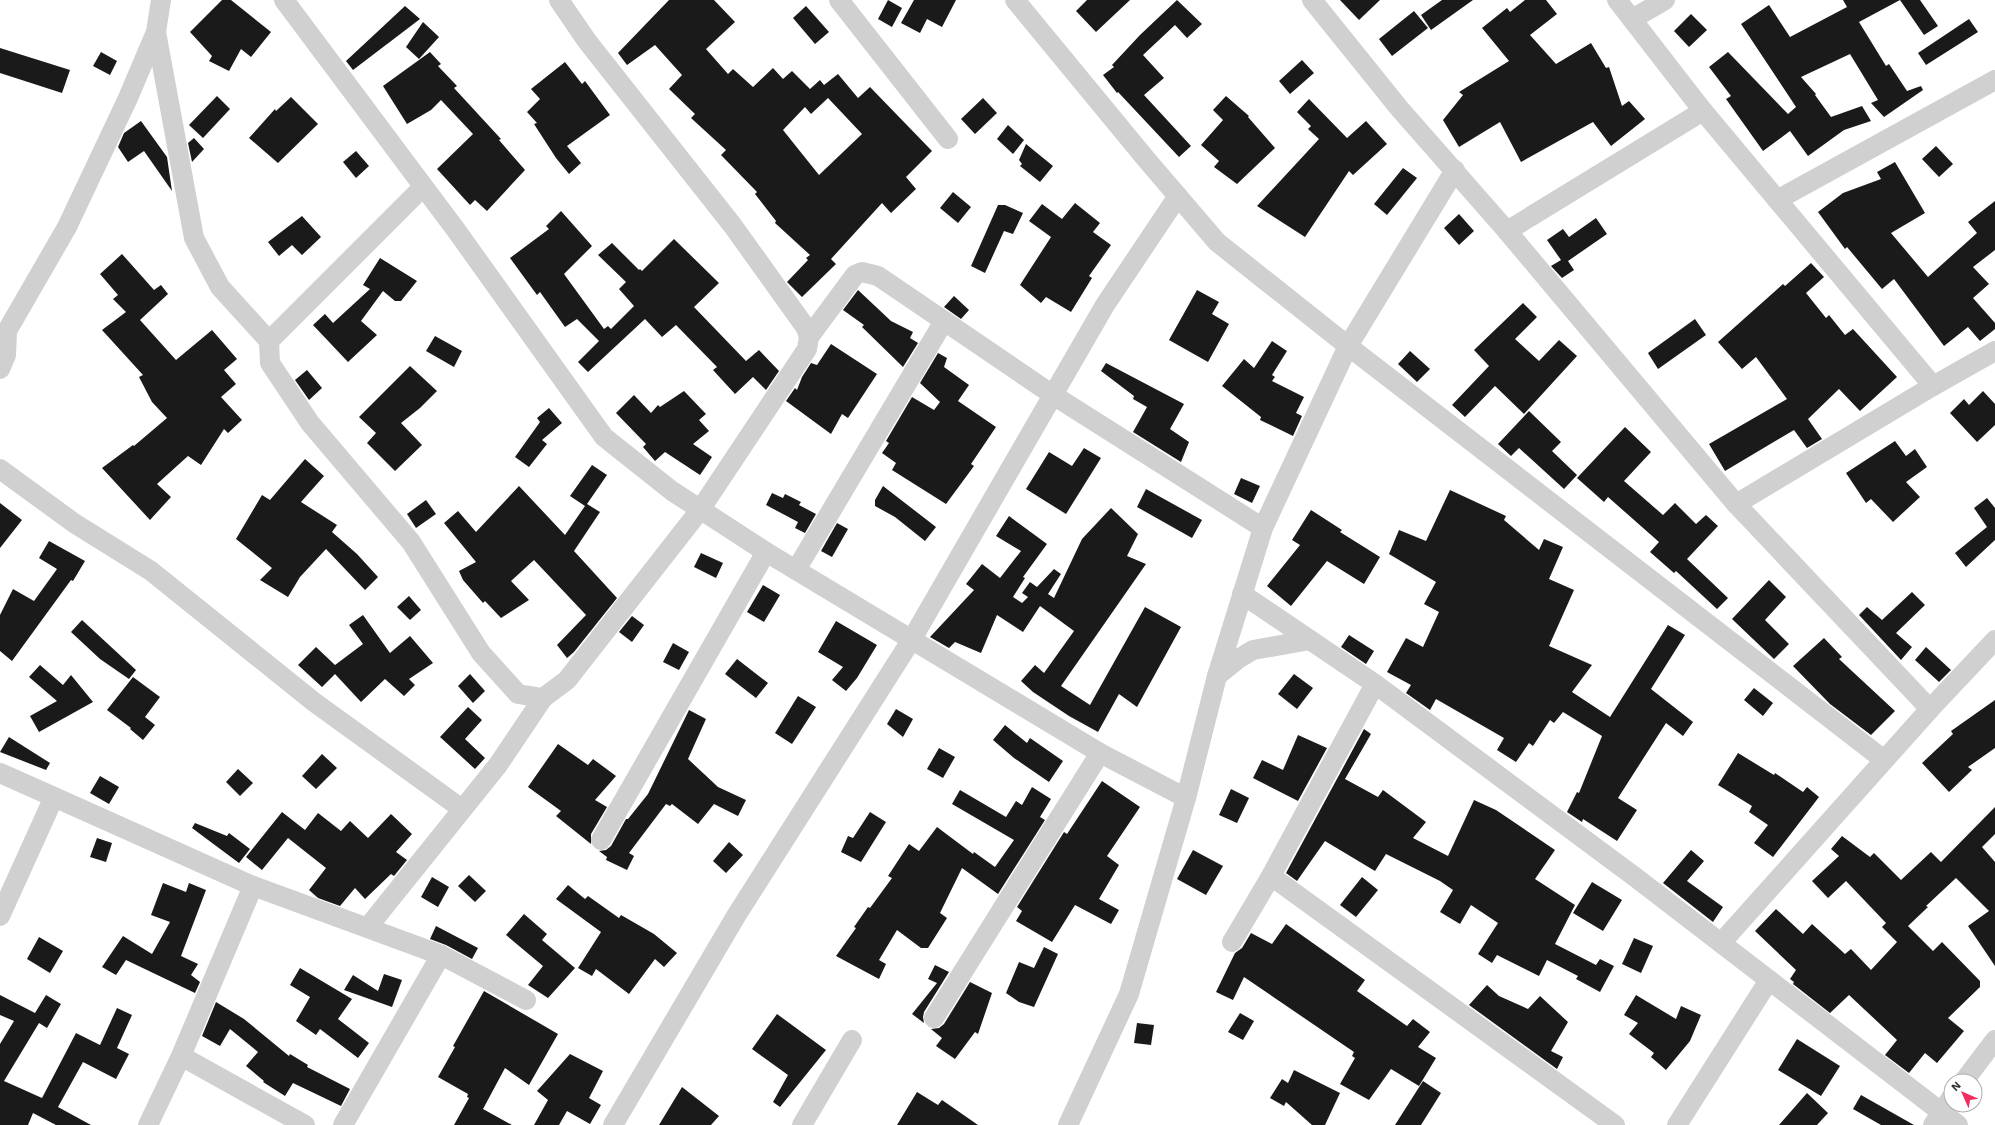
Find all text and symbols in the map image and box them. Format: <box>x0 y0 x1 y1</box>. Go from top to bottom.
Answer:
north arrow <box>1943 1073 1983 1113</box>
text: N <box>1949 1079 1964 1094</box>

